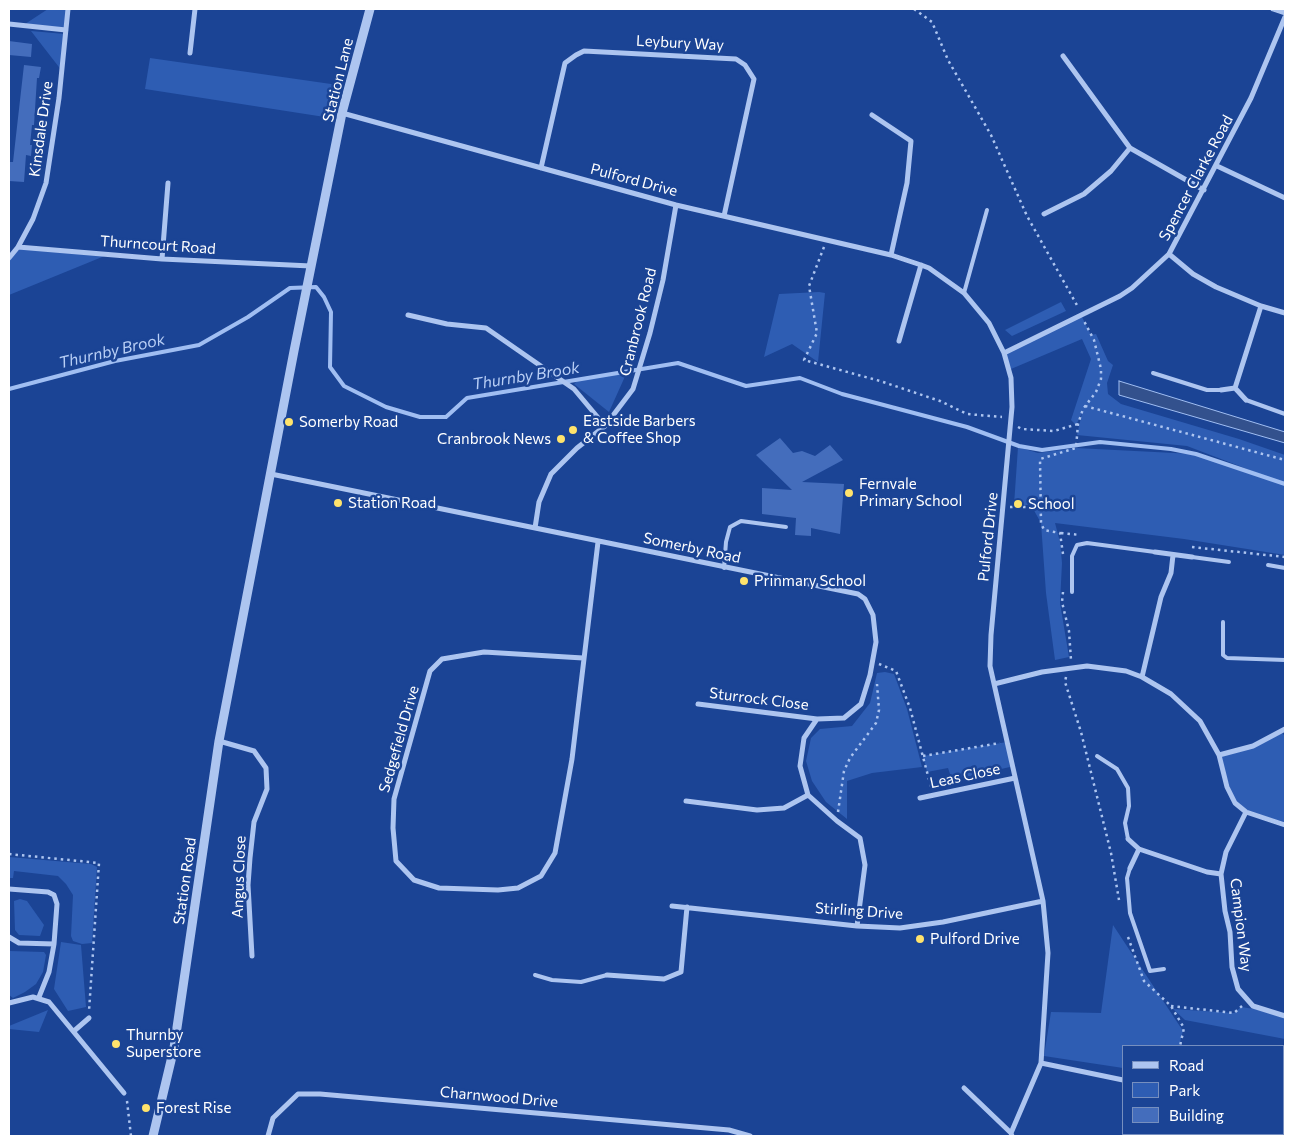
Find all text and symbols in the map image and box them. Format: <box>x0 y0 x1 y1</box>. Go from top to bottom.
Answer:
street label: Leybury Way <box>636 32 724 54</box>
street label: Station Lane <box>319 36 357 124</box>
street label: Kinsdale Drive <box>25 80 57 178</box>
street label: Spencer Clarke Road <box>1155 112 1237 244</box>
street label: Pulford Drive <box>588 160 680 200</box>
street label: Thurncourt Road <box>100 232 216 258</box>
street label: Cranbrook Road <box>616 266 660 378</box>
water label: Thurnby Brook <box>57 329 167 373</box>
water label: Thurnby Brook <box>471 358 581 394</box>
place label: Eastside Barbers & Coffee Shop <box>583 412 696 447</box>
place label: Somerby Road <box>299 413 398 431</box>
marker: Somerby Road <box>283 416 295 428</box>
marker: Eastside Barbers & Coffee Shop <box>567 424 579 436</box>
place label: Cranbrook News <box>437 430 551 448</box>
marker: Cranbrook News <box>555 433 567 445</box>
place label: Fernvale Primary School <box>859 475 962 510</box>
marker: Fernvale Primary School <box>843 487 855 499</box>
street label: Pulford Drive <box>974 491 1002 583</box>
place label: Station Road <box>348 494 436 512</box>
place label: School <box>1028 495 1075 513</box>
marker: Station Road <box>332 497 344 509</box>
marker: School <box>1012 498 1024 510</box>
street label: Somerby Road <box>642 529 742 567</box>
place label: Prinmary School <box>754 572 866 590</box>
marker: Prinmary School <box>738 575 750 587</box>
street label: Sedgefield Drive <box>375 683 423 795</box>
street label: Sturrock Close <box>708 684 810 714</box>
street label: Leas Close <box>928 760 1002 792</box>
street label: Angus Close <box>229 835 249 919</box>
street label: Station Road <box>170 836 200 926</box>
street label: Campion Way <box>1226 877 1256 973</box>
street label: Stirling Drive <box>814 899 904 923</box>
place label: Pulford Drive <box>930 930 1020 948</box>
marker: Pulford Drive <box>914 933 926 945</box>
place label: Thurnby Superstore <box>126 1026 201 1061</box>
marker: Thurnby Superstore <box>110 1038 122 1050</box>
legend <box>1122 1045 1284 1135</box>
text: Road <box>1169 1056 1204 1074</box>
text: Park <box>1169 1081 1200 1099</box>
street label: Charnwood Drive <box>439 1083 559 1111</box>
place label: Forest Rise <box>156 1099 231 1117</box>
marker: Forest Rise <box>140 1102 152 1114</box>
text: Building <box>1169 1106 1224 1124</box>

